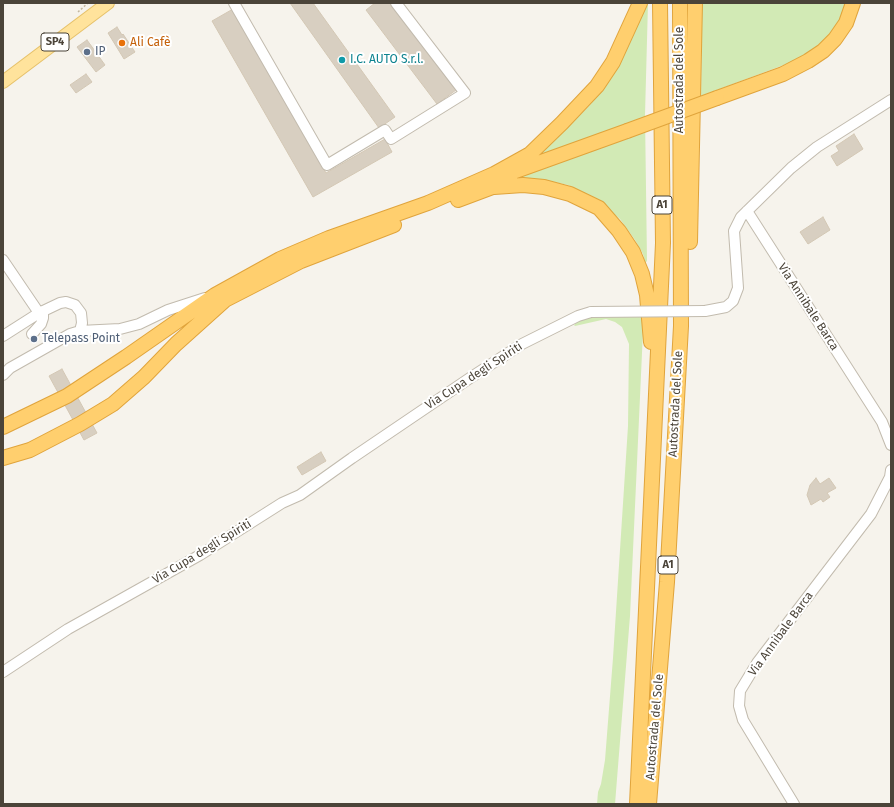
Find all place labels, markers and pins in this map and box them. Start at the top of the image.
place label: Ali Cafè [130,36,171,50]
marker: Ali Cafè [117,38,127,48]
place label: IP [95,45,106,59]
marker: IP [82,47,92,57]
place label: I.C. AUTO S.r.l. [350,53,423,67]
marker: I.C. AUTO S.r.l. [337,55,347,65]
place label: Telepass Point [42,332,120,346]
marker: Telepass Point [29,334,39,344]

